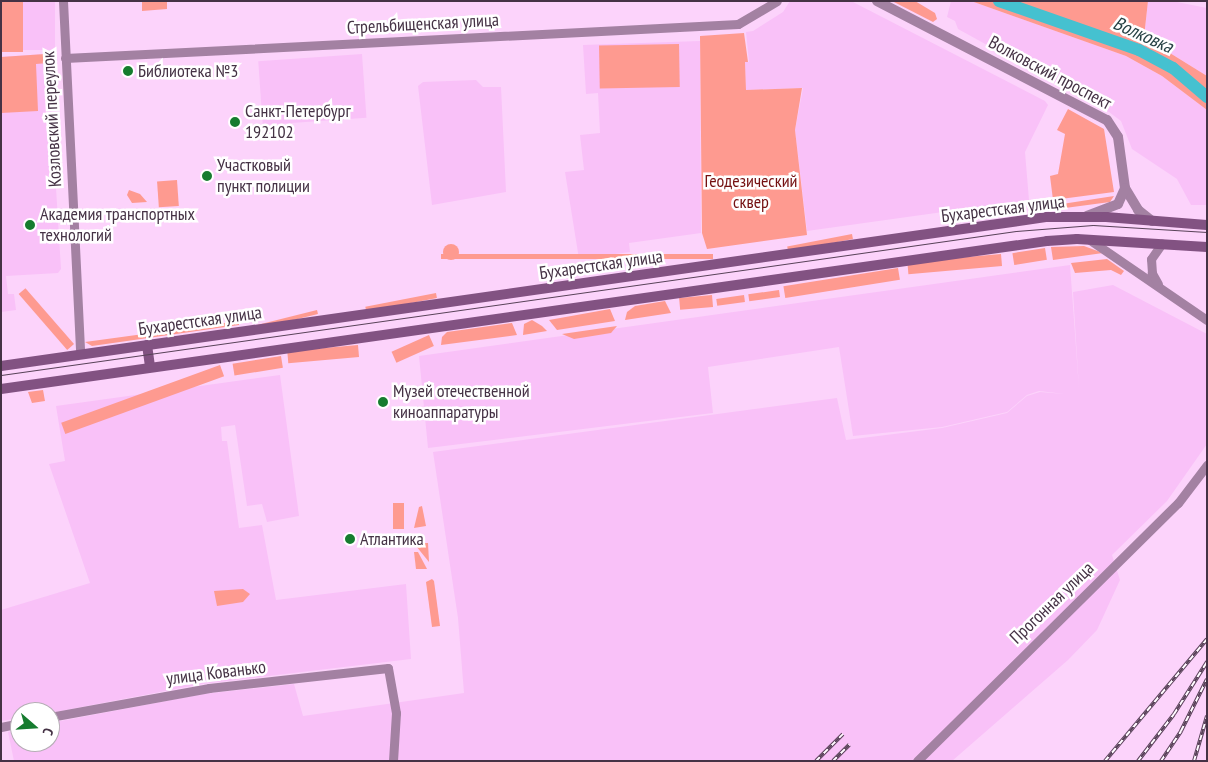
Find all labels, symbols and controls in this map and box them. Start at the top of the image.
street label: Стрельбищенская улица [346,9,500,39]
water label: Волковка [1110,12,1176,58]
street label: Волковский проспект [985,32,1115,114]
street label: Козловский переулок [38,50,66,188]
place label: Библиотека №3 [138,60,238,82]
marker: Библиотека №3 [122,65,134,77]
place label: Санкт-Петербург 192102 [245,101,351,144]
marker: Санкт-Петербург 192102 [229,116,241,128]
place label: Участковый пункт полиции [217,155,310,198]
marker: Участковый пункт полиции [201,170,213,182]
park label: Геодезический сквер [704,171,798,213]
street label: Бухарестская улица [940,191,1066,227]
place label: Академия транспортных технологий [40,204,195,246]
marker: Академия транспортных технологий [24,219,36,231]
street label: Бухарестская улица [538,246,664,284]
street label: Бухарестская улица [137,302,263,340]
place label: Музей отечественной киноаппаратуры [393,381,530,424]
marker: Музей отечественной киноаппаратуры [377,396,389,408]
place label: Атлантика [360,528,424,550]
marker: Атлантика [344,533,356,545]
street label: Прогонная улица [1005,558,1099,648]
street label: улица Кованько [165,656,267,690]
north arrow [10,702,60,752]
text: С [39,726,58,738]

